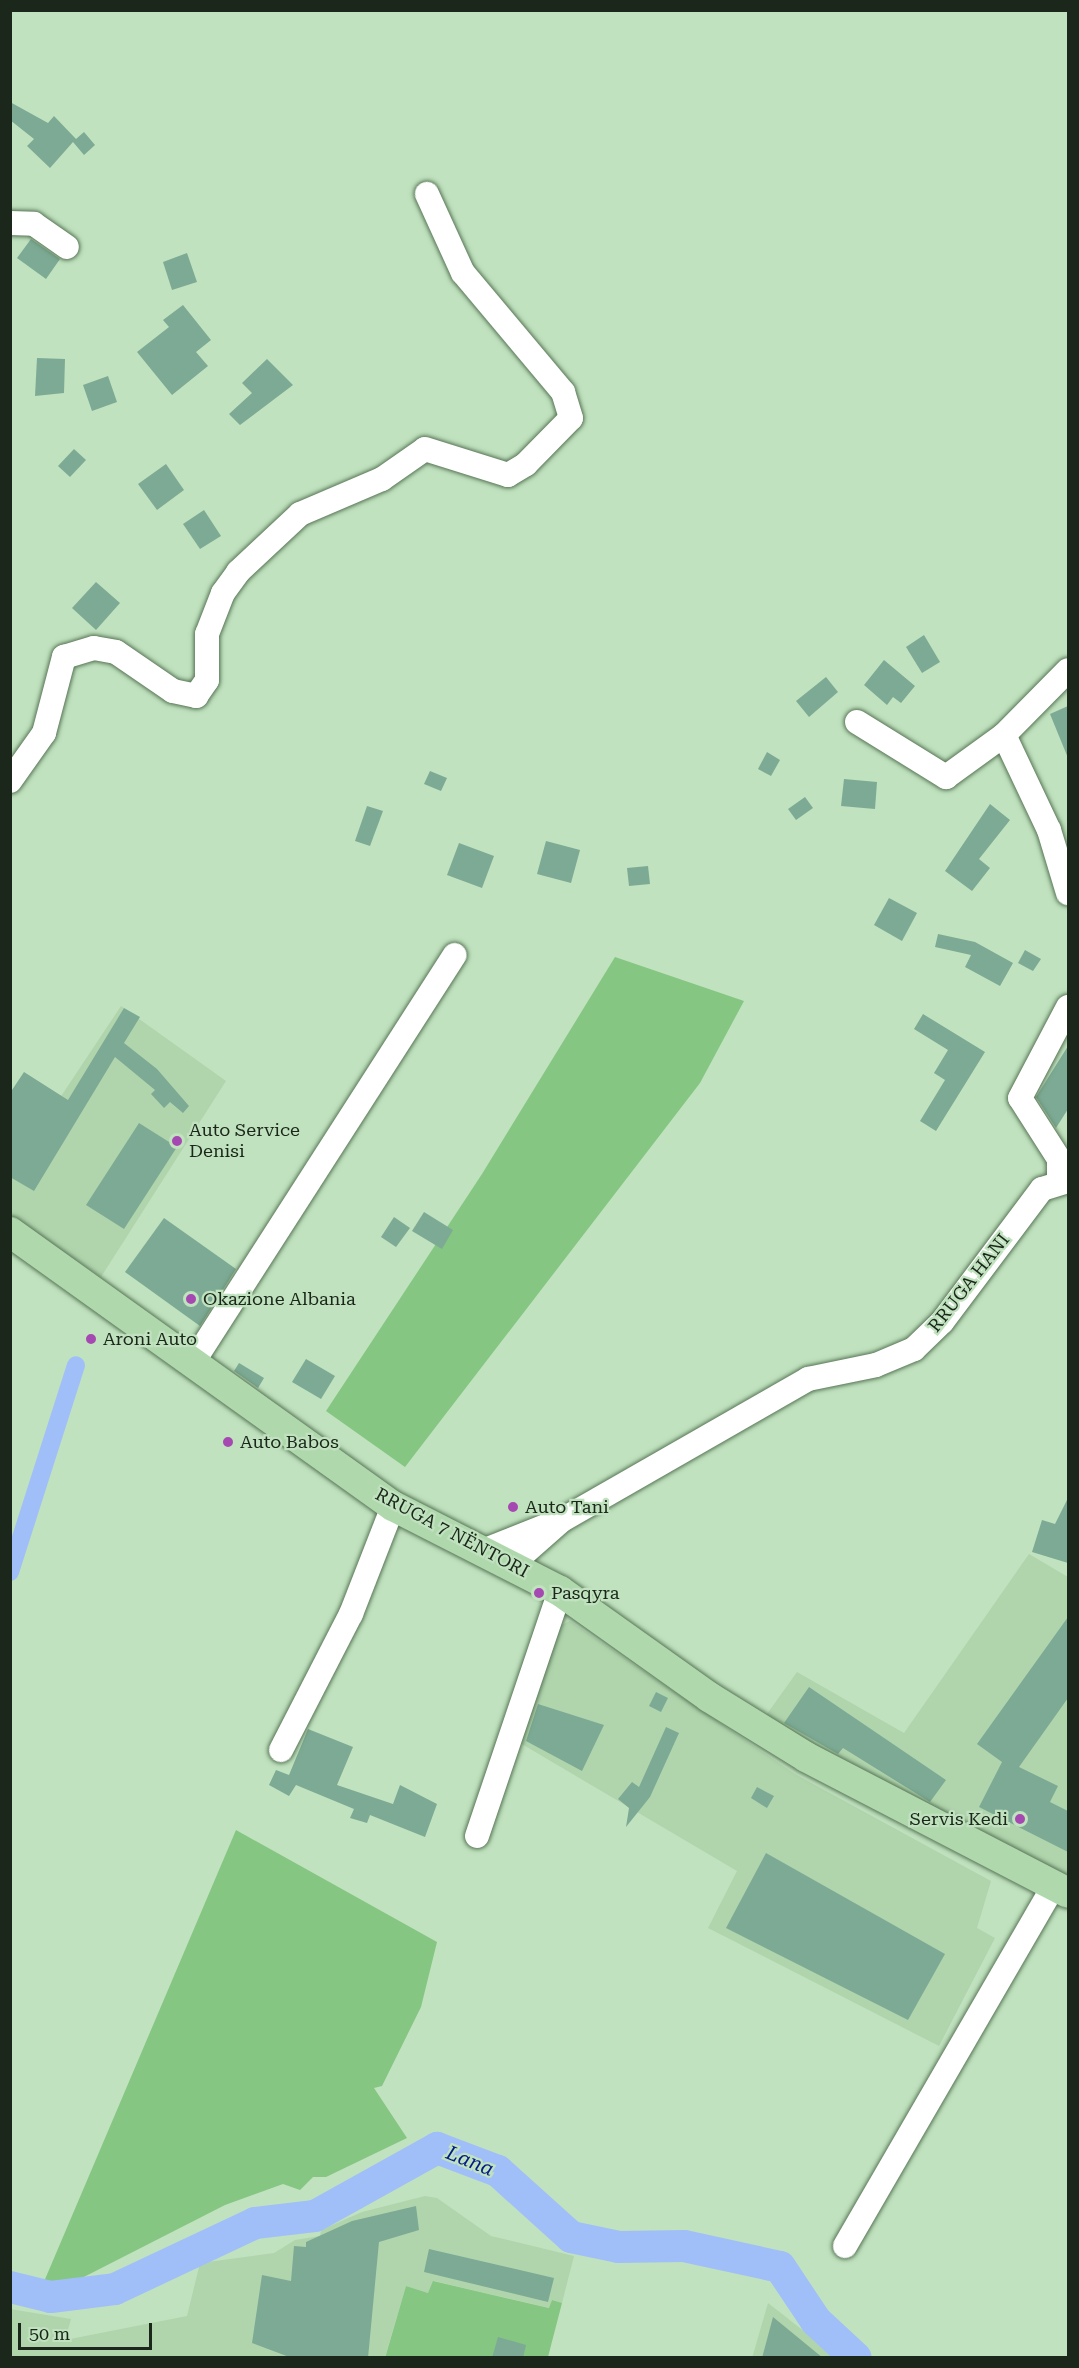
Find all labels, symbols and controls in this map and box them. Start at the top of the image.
place label: Auto Service Denisi [189,1120,300,1162]
marker: Auto Service Denisi [170,1134,184,1148]
street label: RRUGA HANI [924,1229,1014,1337]
place label: Okazione Albania [203,1288,356,1310]
marker: Okazione Albania [184,1292,198,1306]
place label: Aroni Auto [103,1328,197,1350]
marker: Aroni Auto [84,1332,98,1346]
place label: Auto Babos [240,1431,339,1453]
marker: Auto Babos [221,1435,235,1449]
street label: RRUGA 7 NËNTORI [372,1483,532,1583]
place label: Auto Tani [525,1496,609,1518]
marker: Auto Tani [506,1500,520,1514]
place label: Pasqyra [551,1582,620,1604]
marker: Pasqyra [532,1586,546,1600]
place label: Servis Kedi [910,1808,1008,1830]
marker: Servis Kedi [1013,1812,1027,1826]
water label: Lana [443,2141,497,2181]
scale bar [21,2311,154,2349]
text: 50 m [29,2323,70,2344]

